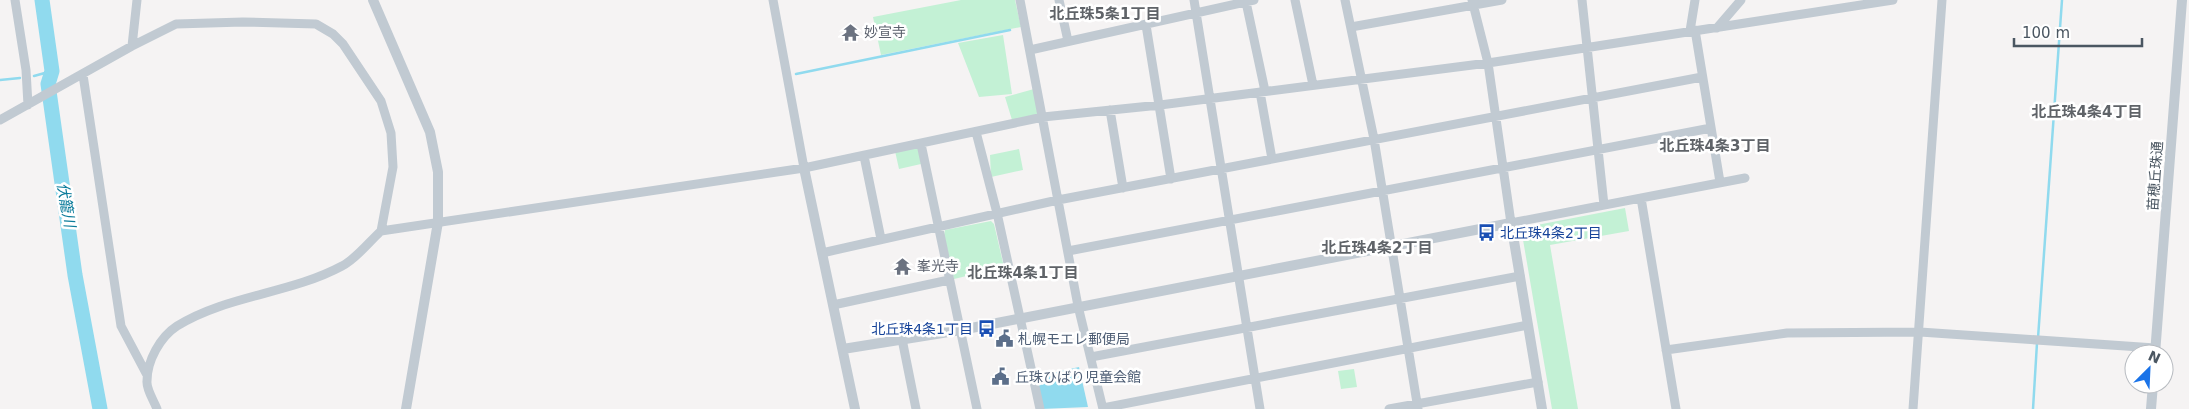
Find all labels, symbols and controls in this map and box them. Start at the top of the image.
district label: 北丘珠5条1丁目 [1050,5,1160,23]
scale bar [2014,15,2142,47]
temple icon: 妙宣寺 [840,22,860,42]
place label: 妙宣寺 [864,24,906,40]
text: 100 m [2022,24,2070,42]
district label: 北丘珠4条4丁目 [2032,103,2142,121]
district label: 北丘珠4条3丁目 [1660,137,1770,155]
street label: 苗穂丘珠通 [2145,141,2165,211]
water label: 伏籠川 [53,181,79,231]
bus stop icon: 北丘珠4条2丁目 [1476,223,1496,243]
place label: 北丘珠4条2丁目 [1500,225,1602,241]
district label: 北丘珠4条2丁目 [1322,239,1432,257]
temple icon: 峯光寺 [893,256,913,276]
place label: 峯光寺 [917,258,959,274]
district label: 北丘珠4条1丁目 [968,264,1078,282]
bus stop icon: 北丘珠4条1丁目 [977,319,997,339]
place label: 北丘珠4条1丁目 [871,321,973,337]
public building icon: 札幌モエレ郵便局 [994,329,1014,349]
place label: 札幌モエレ郵便局 [1018,331,1130,347]
north arrow [2124,344,2174,394]
text: N [2146,347,2163,367]
public building icon: 丘珠ひばり児童会館 [991,367,1011,387]
place label: 丘珠ひばり児童会館 [1015,369,1141,385]

